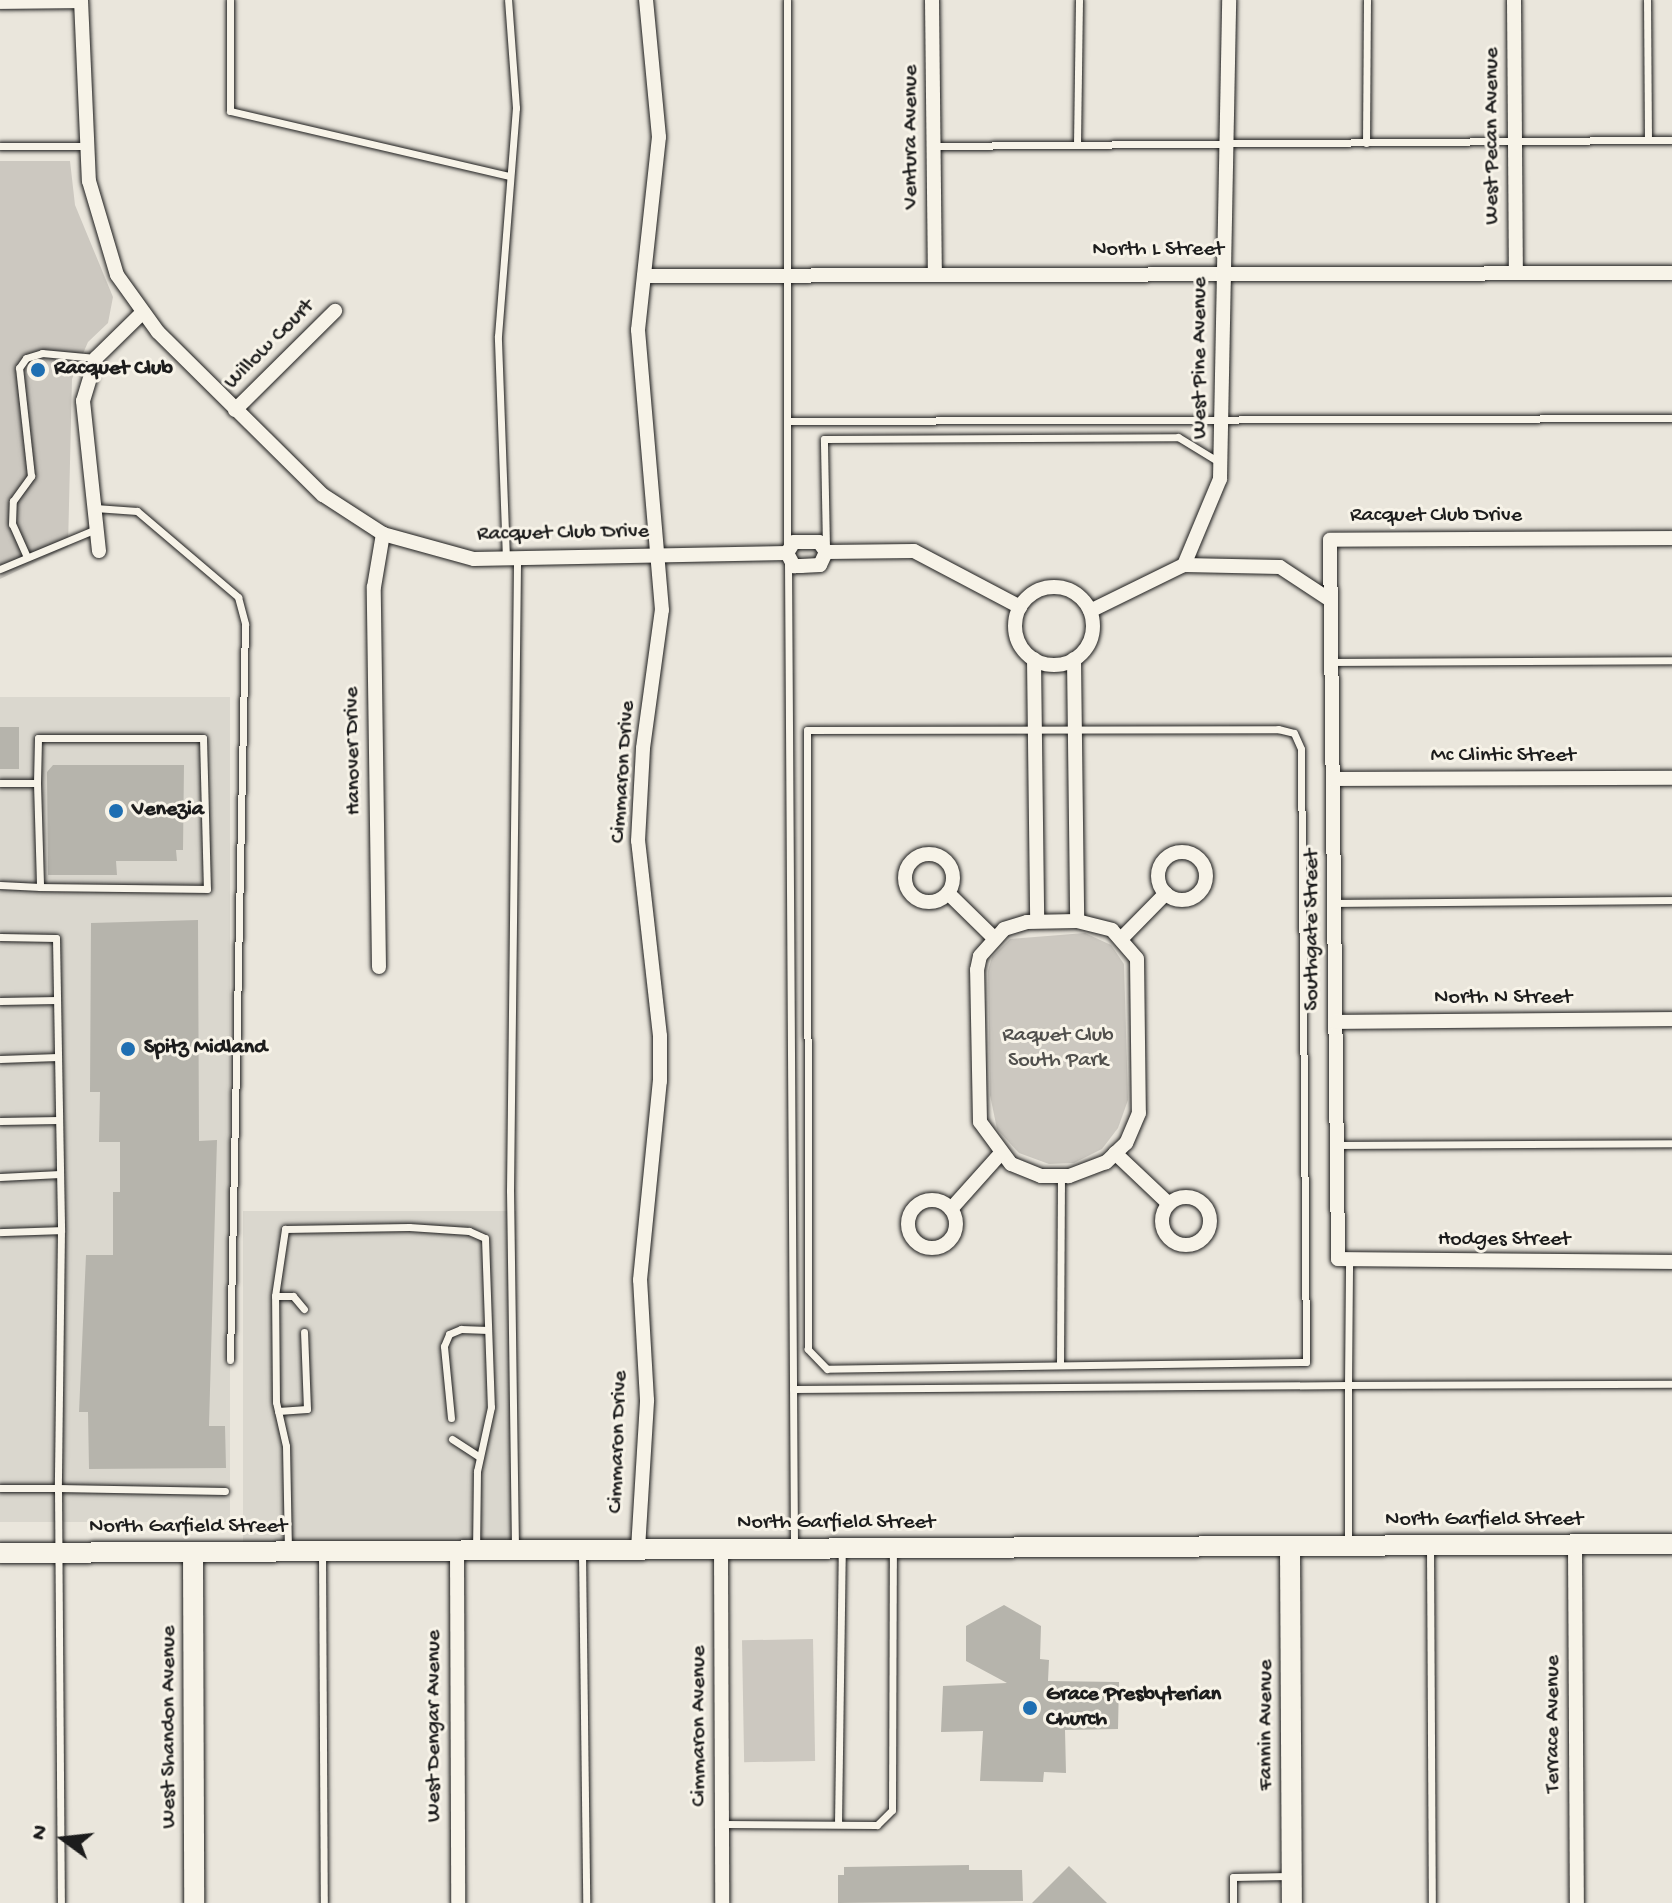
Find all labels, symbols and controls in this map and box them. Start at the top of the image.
street label: West Pecan Avenue [1480,47,1506,225]
street label: Ventura Avenue [899,65,925,209]
street label: North L Street [1092,238,1224,264]
street label: West Pine Avenue [1188,277,1214,439]
street label: Willow Court [219,294,321,396]
place label: Racquet Club [54,357,173,383]
marker: Racquet Club [29,361,47,379]
street label: Racquet Club Drive [1350,504,1522,530]
street label: Racquet Club Drive [477,519,649,549]
street label: Hanover Drive [340,686,368,816]
street label: Cimmaron Drive [606,700,642,844]
street label: Mc Clintic Street [1430,744,1576,770]
place label: Venezia [132,798,204,824]
marker: Venezia [107,802,125,820]
street label: Southgate Street [1300,849,1326,1011]
street label: North N Street [1434,986,1572,1012]
park label: Raquet Club South Park [1002,1023,1114,1074]
place label: Spitz Midland [144,1036,267,1062]
marker: Spitz Midland [119,1040,137,1058]
street label: Hodges Street [1438,1228,1570,1254]
street label: Cimmaron Drive [603,1370,635,1514]
street label: North Garfield Street [1385,1508,1583,1534]
street label: North Garfield Street [737,1511,935,1537]
street label: North Garfield Street [89,1515,287,1541]
street label: West Shandon Avenue [157,1625,183,1829]
street label: West Dengar Avenue [422,1630,448,1822]
street label: Cimmaron Avenue [687,1645,713,1807]
street label: Terrace Avenue [1541,1655,1567,1793]
street label: Fannin Avenue [1254,1660,1280,1790]
place label: Grace Presbyterian Church [1046,1682,1221,1734]
marker: Grace Presbyterian Church [1021,1699,1039,1717]
north arrow [24,1799,104,1879]
text: N [26,1822,55,1843]

